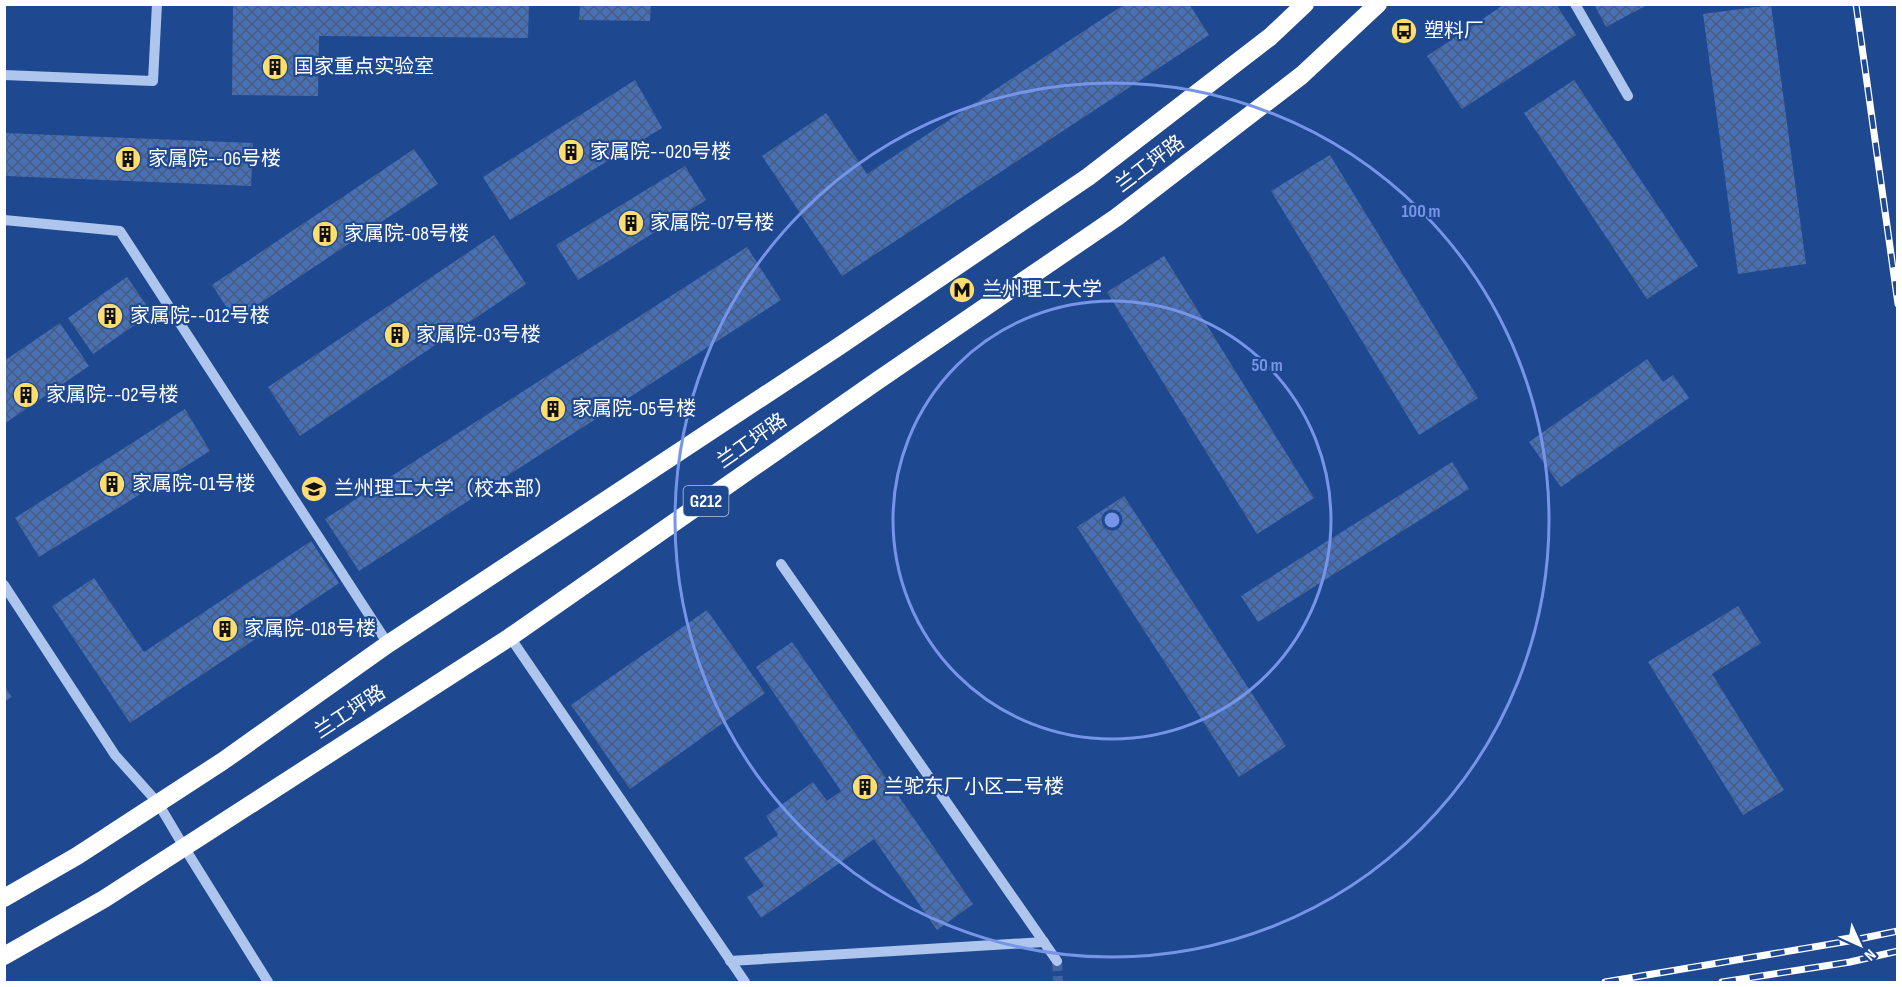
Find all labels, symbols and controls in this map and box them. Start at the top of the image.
bus stop icon: 塑料厂 [1389,16,1419,46]
place label: 塑料厂 [1424,19,1484,43]
building icon: 国家重点实验室 [260,52,290,82]
place label: 国家重点实验室 [294,55,434,79]
street label: 兰工坪路 [1111,130,1189,198]
building icon: 家属院--020号楼 [556,137,586,167]
place label: 家属院--020号楼 [590,140,731,164]
building icon: 家属院--06号楼 [113,144,143,174]
place label: 家属院--06号楼 [148,147,281,171]
text: 100 m [1402,201,1441,222]
building icon: 家属院-07号楼 [616,208,646,238]
place label: 家属院-07号楼 [650,211,774,235]
building icon: 家属院-08号楼 [310,219,340,249]
place label: 家属院-08号楼 [344,222,469,246]
metro station icon: 兰州理工大学 [947,275,977,305]
place label: 兰州理工大学 [982,278,1102,302]
building icon: 家属院--012号楼 [95,301,125,331]
place label: 家属院--012号楼 [130,304,270,328]
building icon: 家属院-03号楼 [382,320,412,350]
place label: 家属院-03号楼 [416,323,541,347]
text: 50 m [1251,355,1283,376]
building icon: 家属院--02号楼 [11,380,41,410]
place label: 家属院--02号楼 [46,383,178,407]
building icon: 家属院-05号楼 [538,394,568,424]
place label: 家属院-05号楼 [572,397,696,421]
street label: 兰工坪路 [712,408,792,474]
building icon: 家属院-01号楼 [97,469,127,499]
place label: 家属院-01号楼 [132,472,255,496]
school or university icon: 兰州理工大学（校本部） [299,474,329,504]
place label: 兰州理工大学（校本部） [334,477,554,501]
road number: G212 [684,486,728,516]
centre of rings [1102,510,1122,530]
building icon: 家属院-018号楼 [210,614,240,644]
place label: 家属院-018号楼 [244,617,376,641]
street label: 兰工坪路 [310,680,390,744]
building icon: 兰驼东厂小区二号楼 [850,772,880,802]
place label: 兰驼东厂小区二号楼 [884,775,1064,799]
north arrow [1830,915,1890,975]
text: N [1860,945,1879,964]

